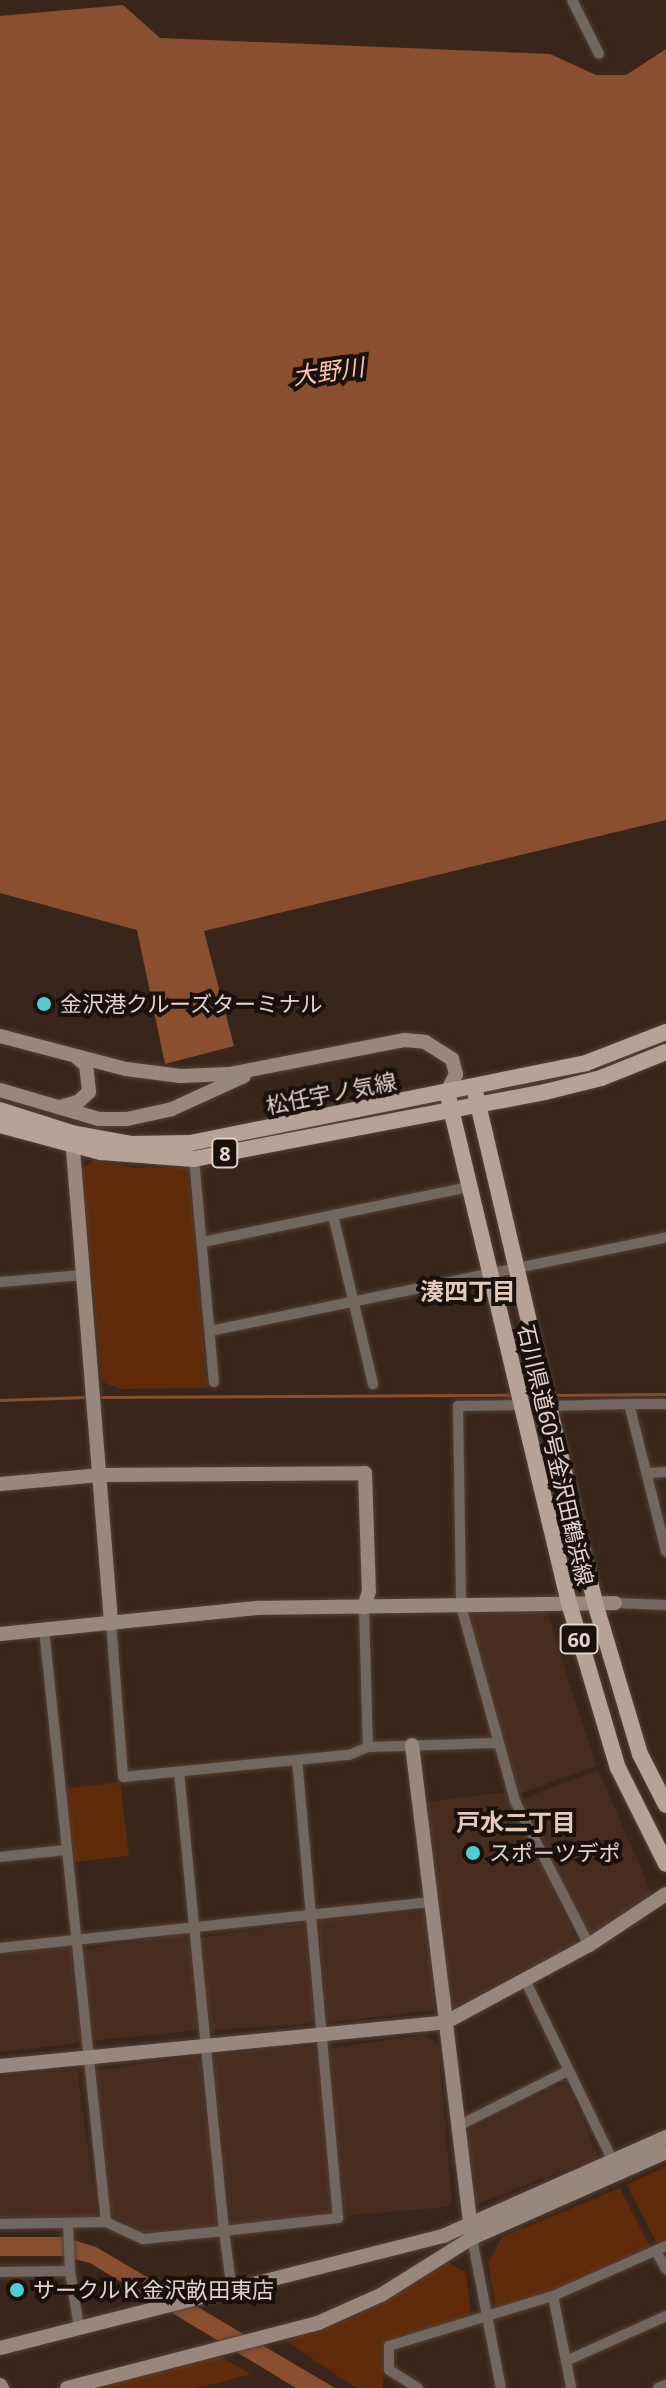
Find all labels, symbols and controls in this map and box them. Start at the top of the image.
water label: 大野川 [290,352,366,390]
place label: 金沢港クルーズターミナル [60,991,324,1017]
marker: 金沢港クルーズターミナル [35,995,53,1013]
street label: 松任宇ノ気線 [264,1067,398,1119]
road number: 8 [211,1137,239,1169]
district label: 湊四丁目 [420,1277,516,1305]
street label: 石川県道60号金沢田鶴浜線 [513,1322,599,1588]
road number: 60 [559,1623,599,1655]
district label: 戸水二丁目 [456,1808,576,1836]
place label: スポーツデポ [489,1840,621,1866]
marker: スポーツデポ [464,1844,482,1862]
place label: サークルＫ金沢畝田東店 [33,2277,275,2303]
marker: サークルＫ金沢畝田東店 [8,2281,26,2299]

